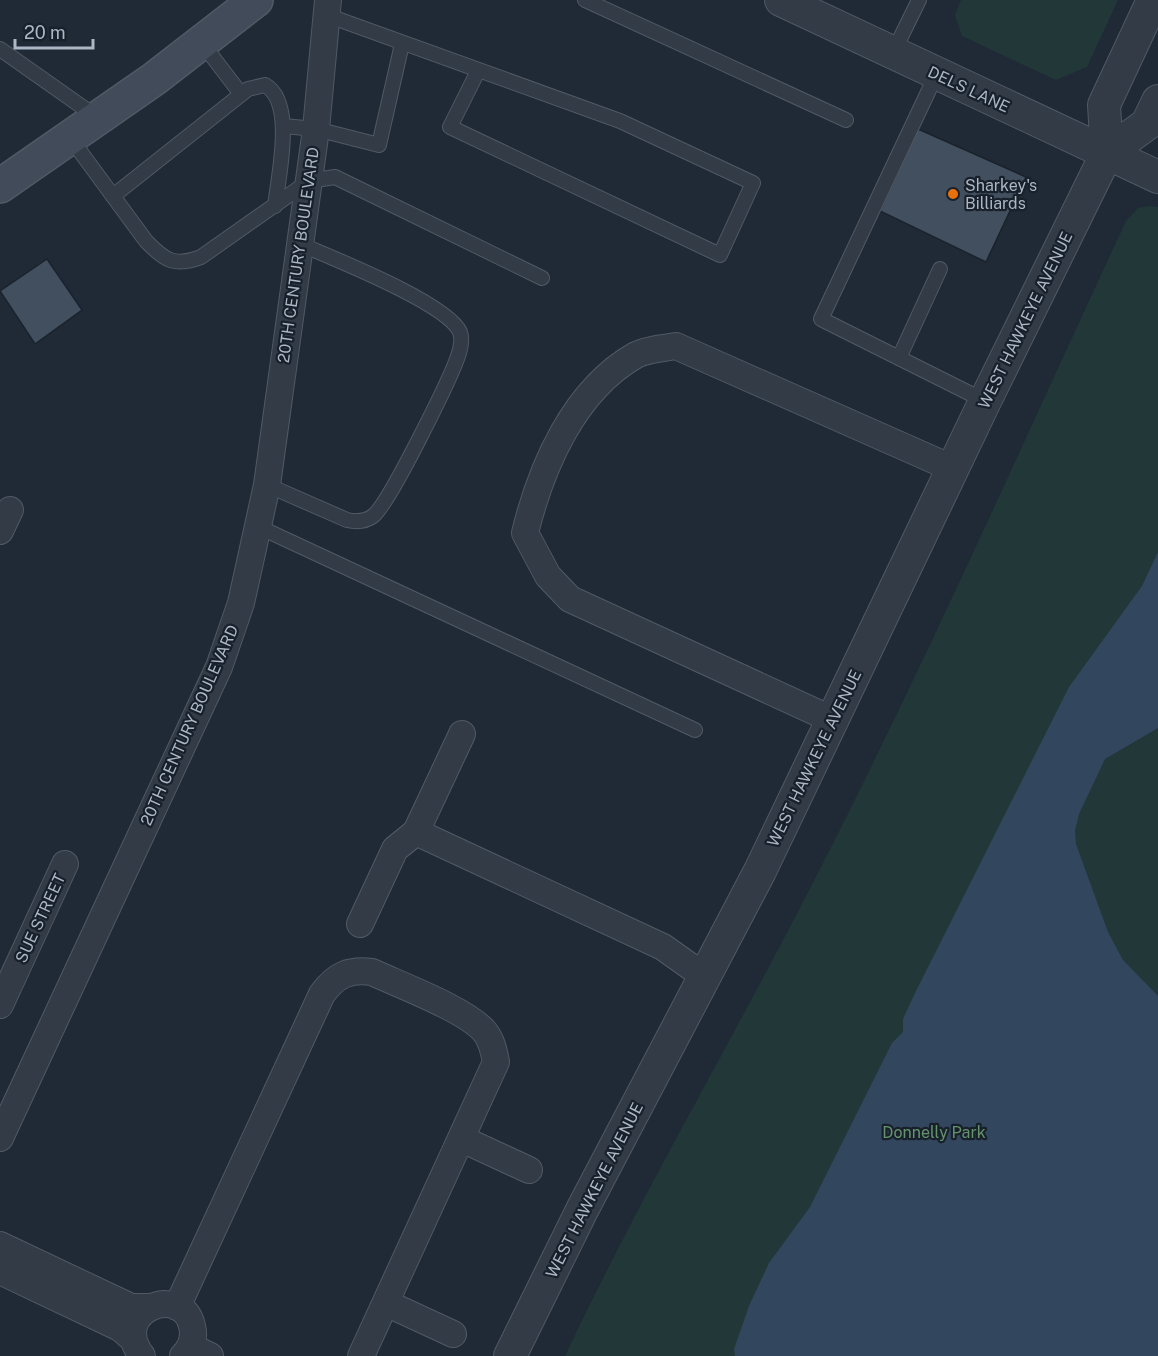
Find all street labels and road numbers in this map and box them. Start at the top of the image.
street label: DELS LANE [925,62,1013,117]
street label: 20TH CENTURY BOULEVARD [274,146,323,364]
street label: WEST HAWKEYE AVENUE [974,229,1077,412]
street label: 20TH CENTURY BOULEVARD [137,622,242,828]
street label: WEST HAWKEYE AVENUE [763,667,866,850]
street label: SUE STREET [12,870,70,966]
street label: WEST HAWKEYE AVENUE [542,1099,647,1281]

